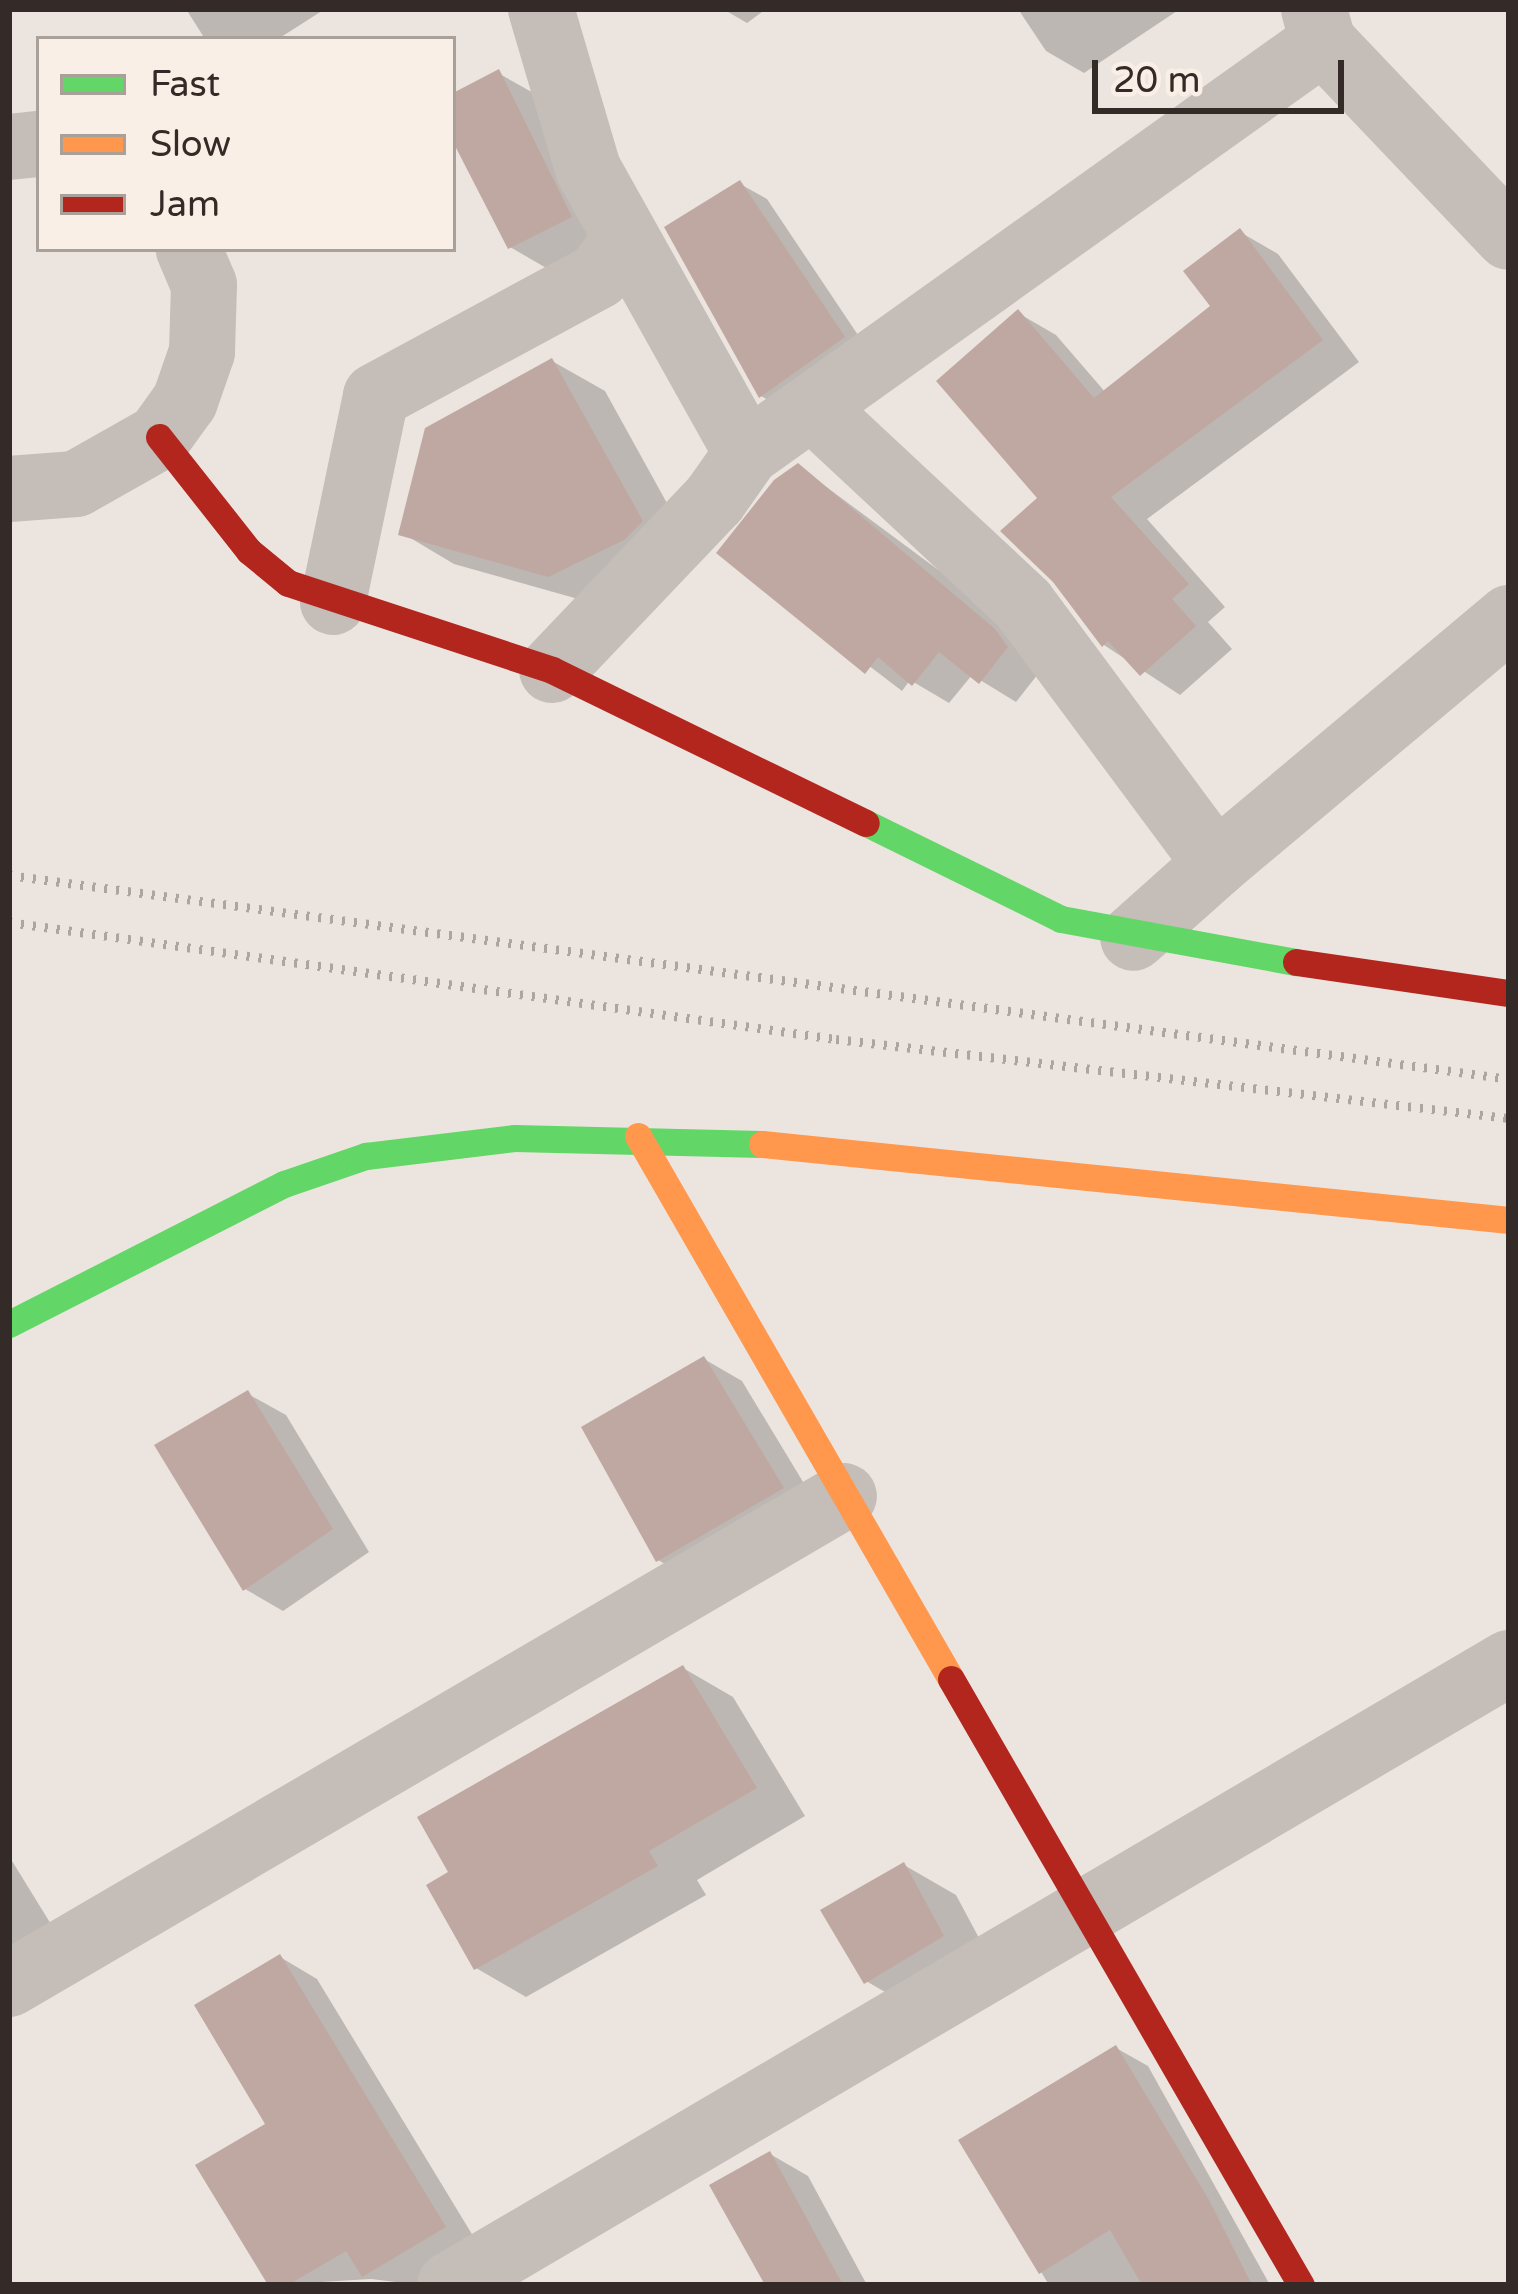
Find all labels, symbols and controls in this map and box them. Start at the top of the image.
legend [36,36,456,252]
scale bar [1098,36,1350,110]
text: 20 m [1113,59,1201,102]
text: Fast [150,63,220,106]
text: Slow [150,123,231,166]
text: Jam [150,183,220,226]

